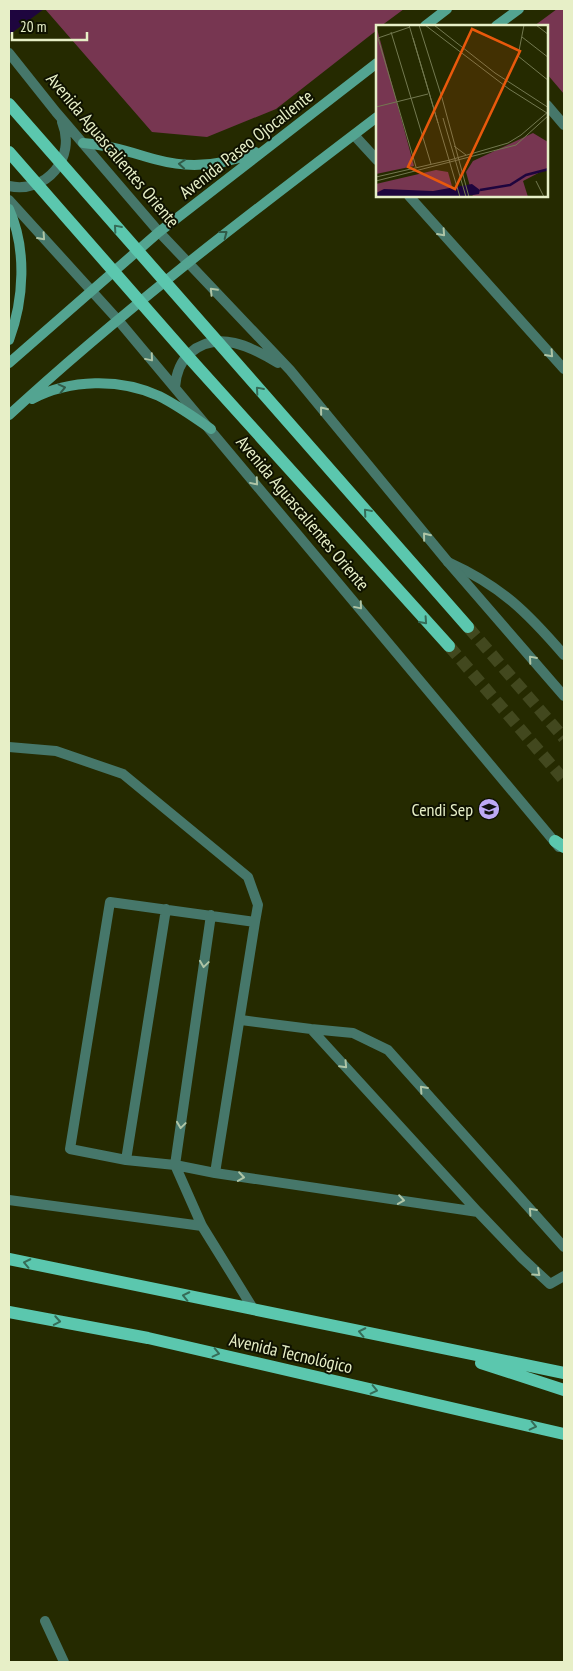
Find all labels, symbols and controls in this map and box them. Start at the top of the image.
scale bar [12,10,88,42]
text: 20 m [20,17,46,36]
inset map [376,25,548,198]
street label: Avenida Aguascalientes Oriente [41,68,185,232]
street label: Avenida Paseo Ojocaliente [174,85,318,203]
one-way arrow [178,159,186,170]
one-way arrow [115,225,123,234]
one-way arrow [436,227,445,236]
one-way arrow [36,231,45,240]
one-way arrow [218,232,227,240]
one-way arrow [210,287,219,296]
one-way arrow [544,348,553,357]
one-way arrow [144,352,153,361]
one-way arrow [58,383,67,394]
one-way arrow [256,386,265,395]
one-way arrow [321,407,329,416]
street label: Avenida Aguascalientes Oriente [231,431,375,595]
one-way arrow [249,476,258,485]
one-way arrow [363,508,372,517]
one-way arrow [424,533,432,542]
one-way arrow [353,601,362,610]
one-way arrow [418,615,427,624]
one-way arrow [529,656,538,665]
school or university icon: Cendi Sep [477,797,501,821]
place label: Cendi Sep [411,798,473,821]
one-way arrow [199,960,210,968]
one-way arrow [338,1060,347,1069]
one-way arrow [420,1086,429,1095]
one-way arrow [176,1121,187,1129]
one-way arrow [236,1171,245,1181]
one-way arrow [397,1195,406,1205]
one-way arrow [529,1207,538,1216]
one-way arrow [22,1258,31,1268]
one-way arrow [532,1267,541,1276]
one-way arrow [181,1291,190,1301]
one-way arrow [52,1315,61,1326]
one-way arrow [358,1327,367,1337]
street label: Avenida Tecnológico [227,1328,355,1378]
one-way arrow [211,1347,220,1358]
one-way arrow [370,1384,379,1395]
one-way arrow [528,1421,537,1431]

